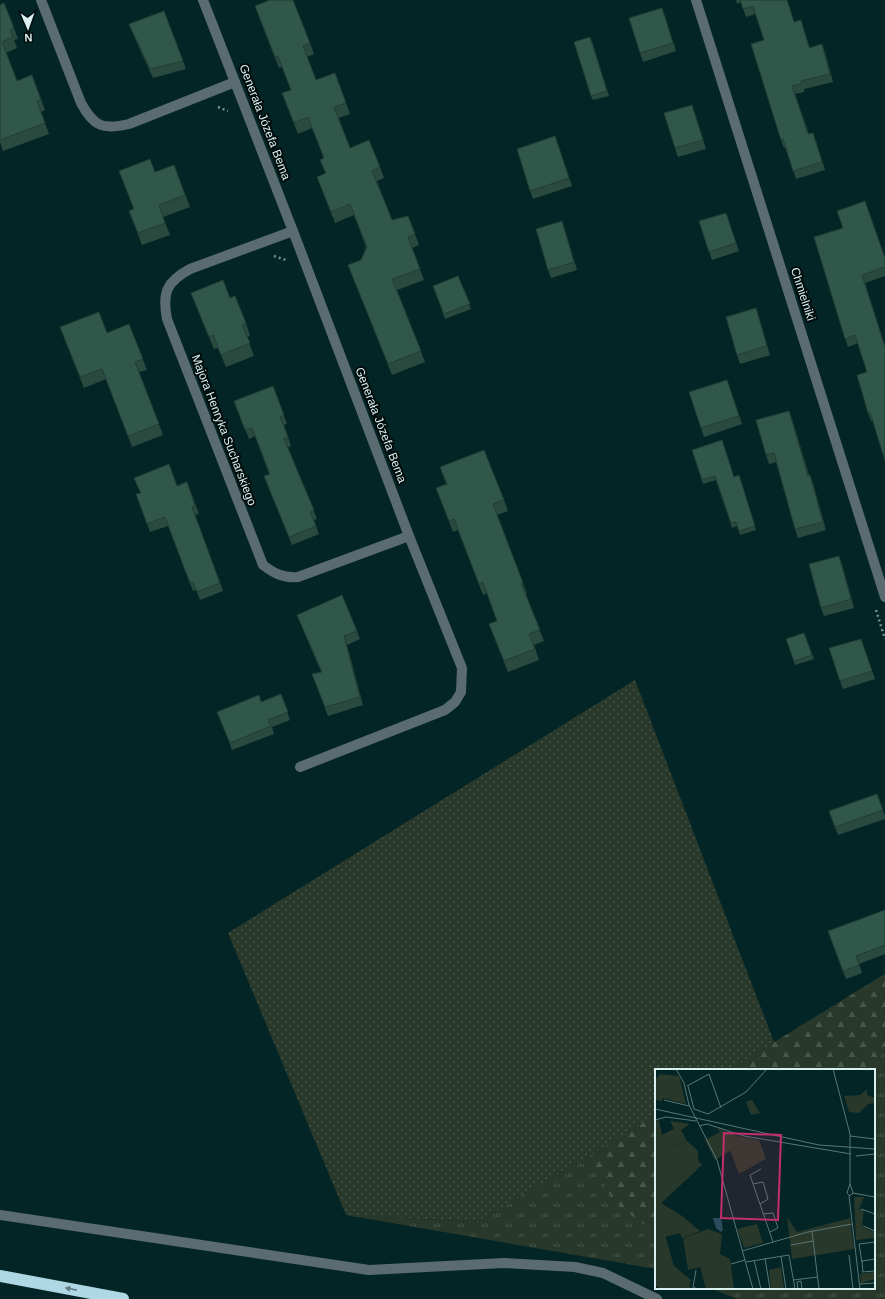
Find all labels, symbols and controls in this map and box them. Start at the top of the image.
north arrow [8,8,48,48]
text: N [24,32,33,44]
street label: Generała Józefa Bema [236,62,294,182]
street label: Chmielniki [788,266,818,322]
street label: Majora Henryka Sucharskiego [189,352,259,508]
street label: Generała Józefa Bema [352,365,410,485]
inset map [655,1069,875,1289]
one-way arrow [65,1286,77,1292]

